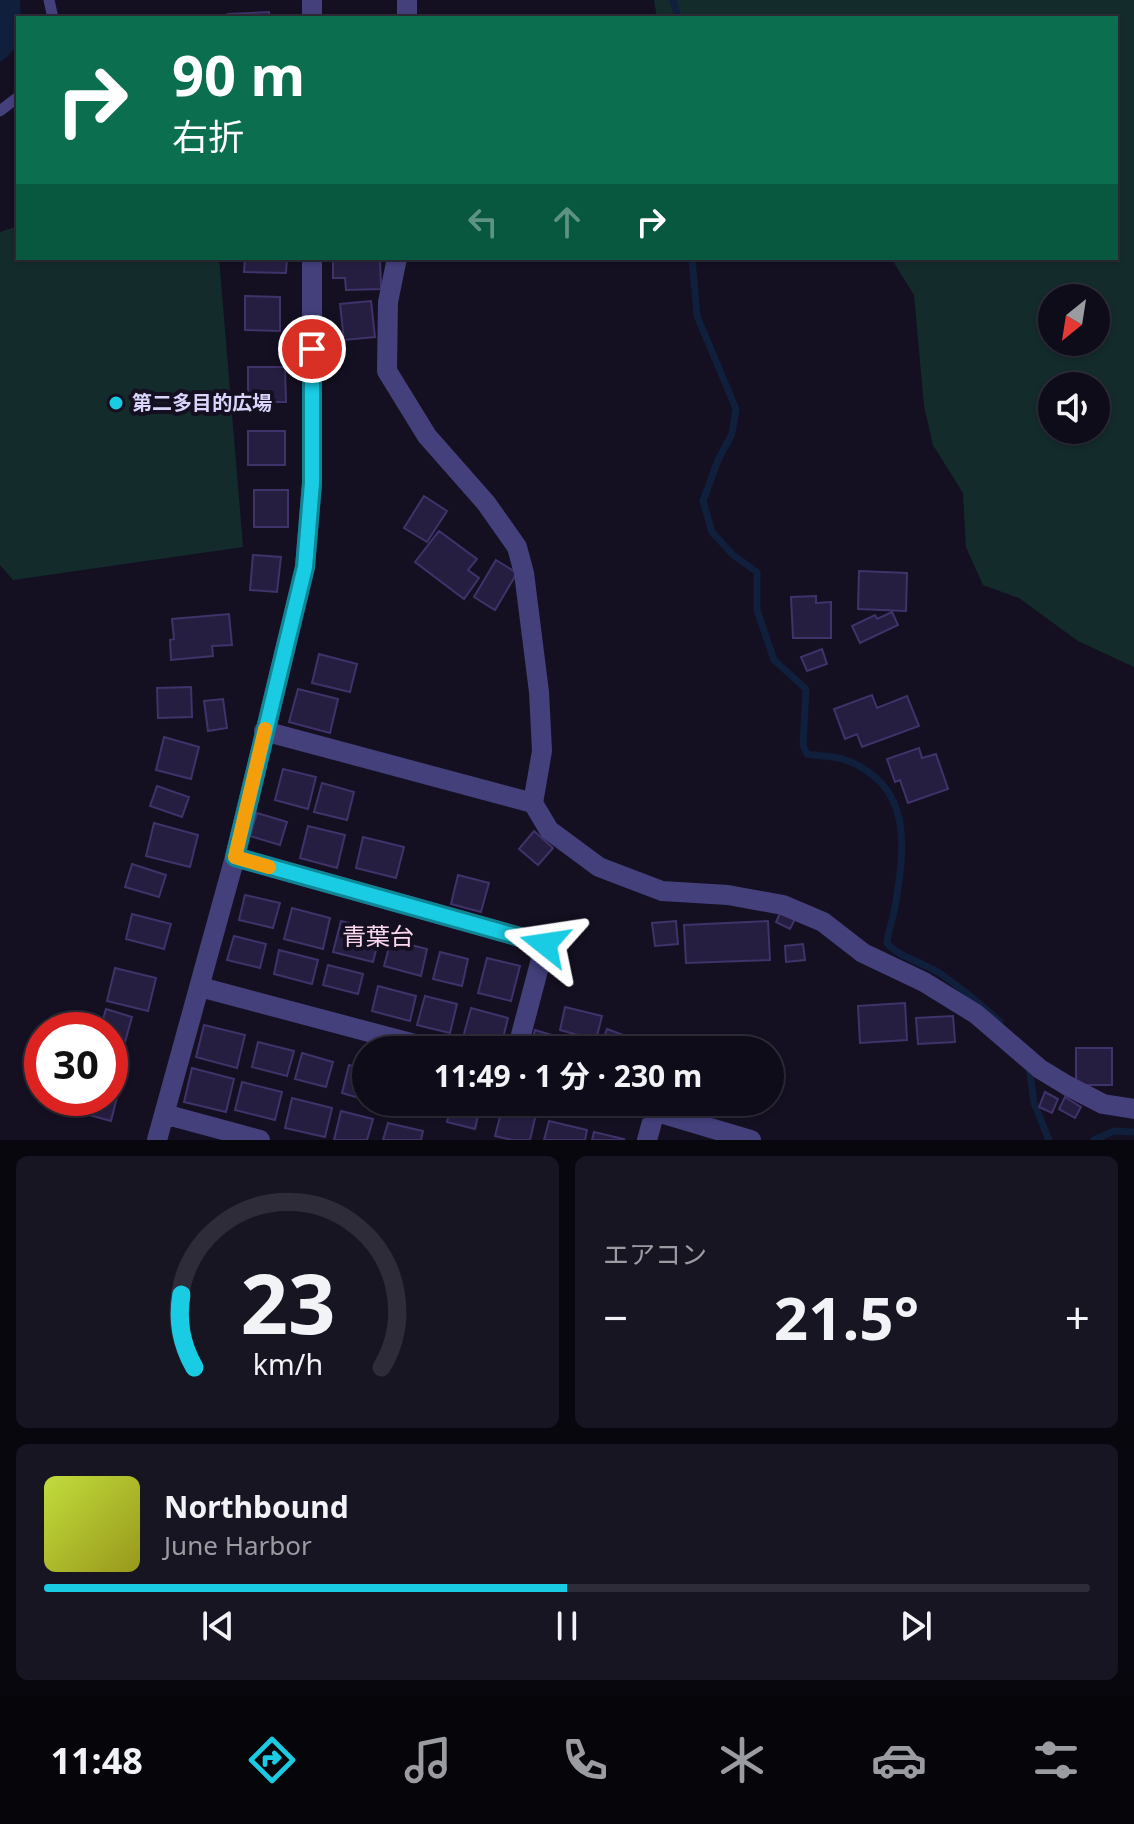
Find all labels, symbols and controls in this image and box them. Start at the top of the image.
text: 90 m [172,36,305,112]
icon: right [40,48,144,152]
text: 右折 [172,112,244,161]
icon: left [461,200,505,244]
icon: ahead [545,200,589,244]
icon: right [629,200,673,244]
north arrow [1038,284,1110,356]
map controls [1038,284,1110,444]
pin [278,315,346,383]
icon: arrive [290,327,334,371]
button: sound [1038,372,1110,444]
place label: 第二多目的広場 [132,389,272,416]
marker: 第二多目的広場 [107,394,125,412]
position arrow [503,902,587,986]
district label: 青葉台 [342,919,414,952]
speed limit sign: 30 [24,1012,128,1116]
text: 11:49 · 1 分 · 230 m [434,1055,702,1096]
text: エアコン [603,1236,707,1272]
text: 23 [240,1245,335,1358]
text: 21.5° [774,1276,919,1358]
text: − [603,1287,628,1347]
text: + [1065,1287,1090,1347]
text: km/h [252,1344,323,1383]
text: Northbound [164,1486,349,1527]
text: June Harbor [164,1527,312,1563]
icon: previous [196,1604,240,1648]
icon: pause [545,1604,589,1648]
icon: next [894,1604,938,1648]
icon: directions [244,1732,300,1788]
icon: music [400,1732,456,1788]
icon: phone [557,1732,613,1788]
icon: climate [714,1732,770,1788]
icon: car [871,1732,927,1788]
icon: filters [1028,1732,1084,1788]
text: 11:48 [50,1736,143,1785]

